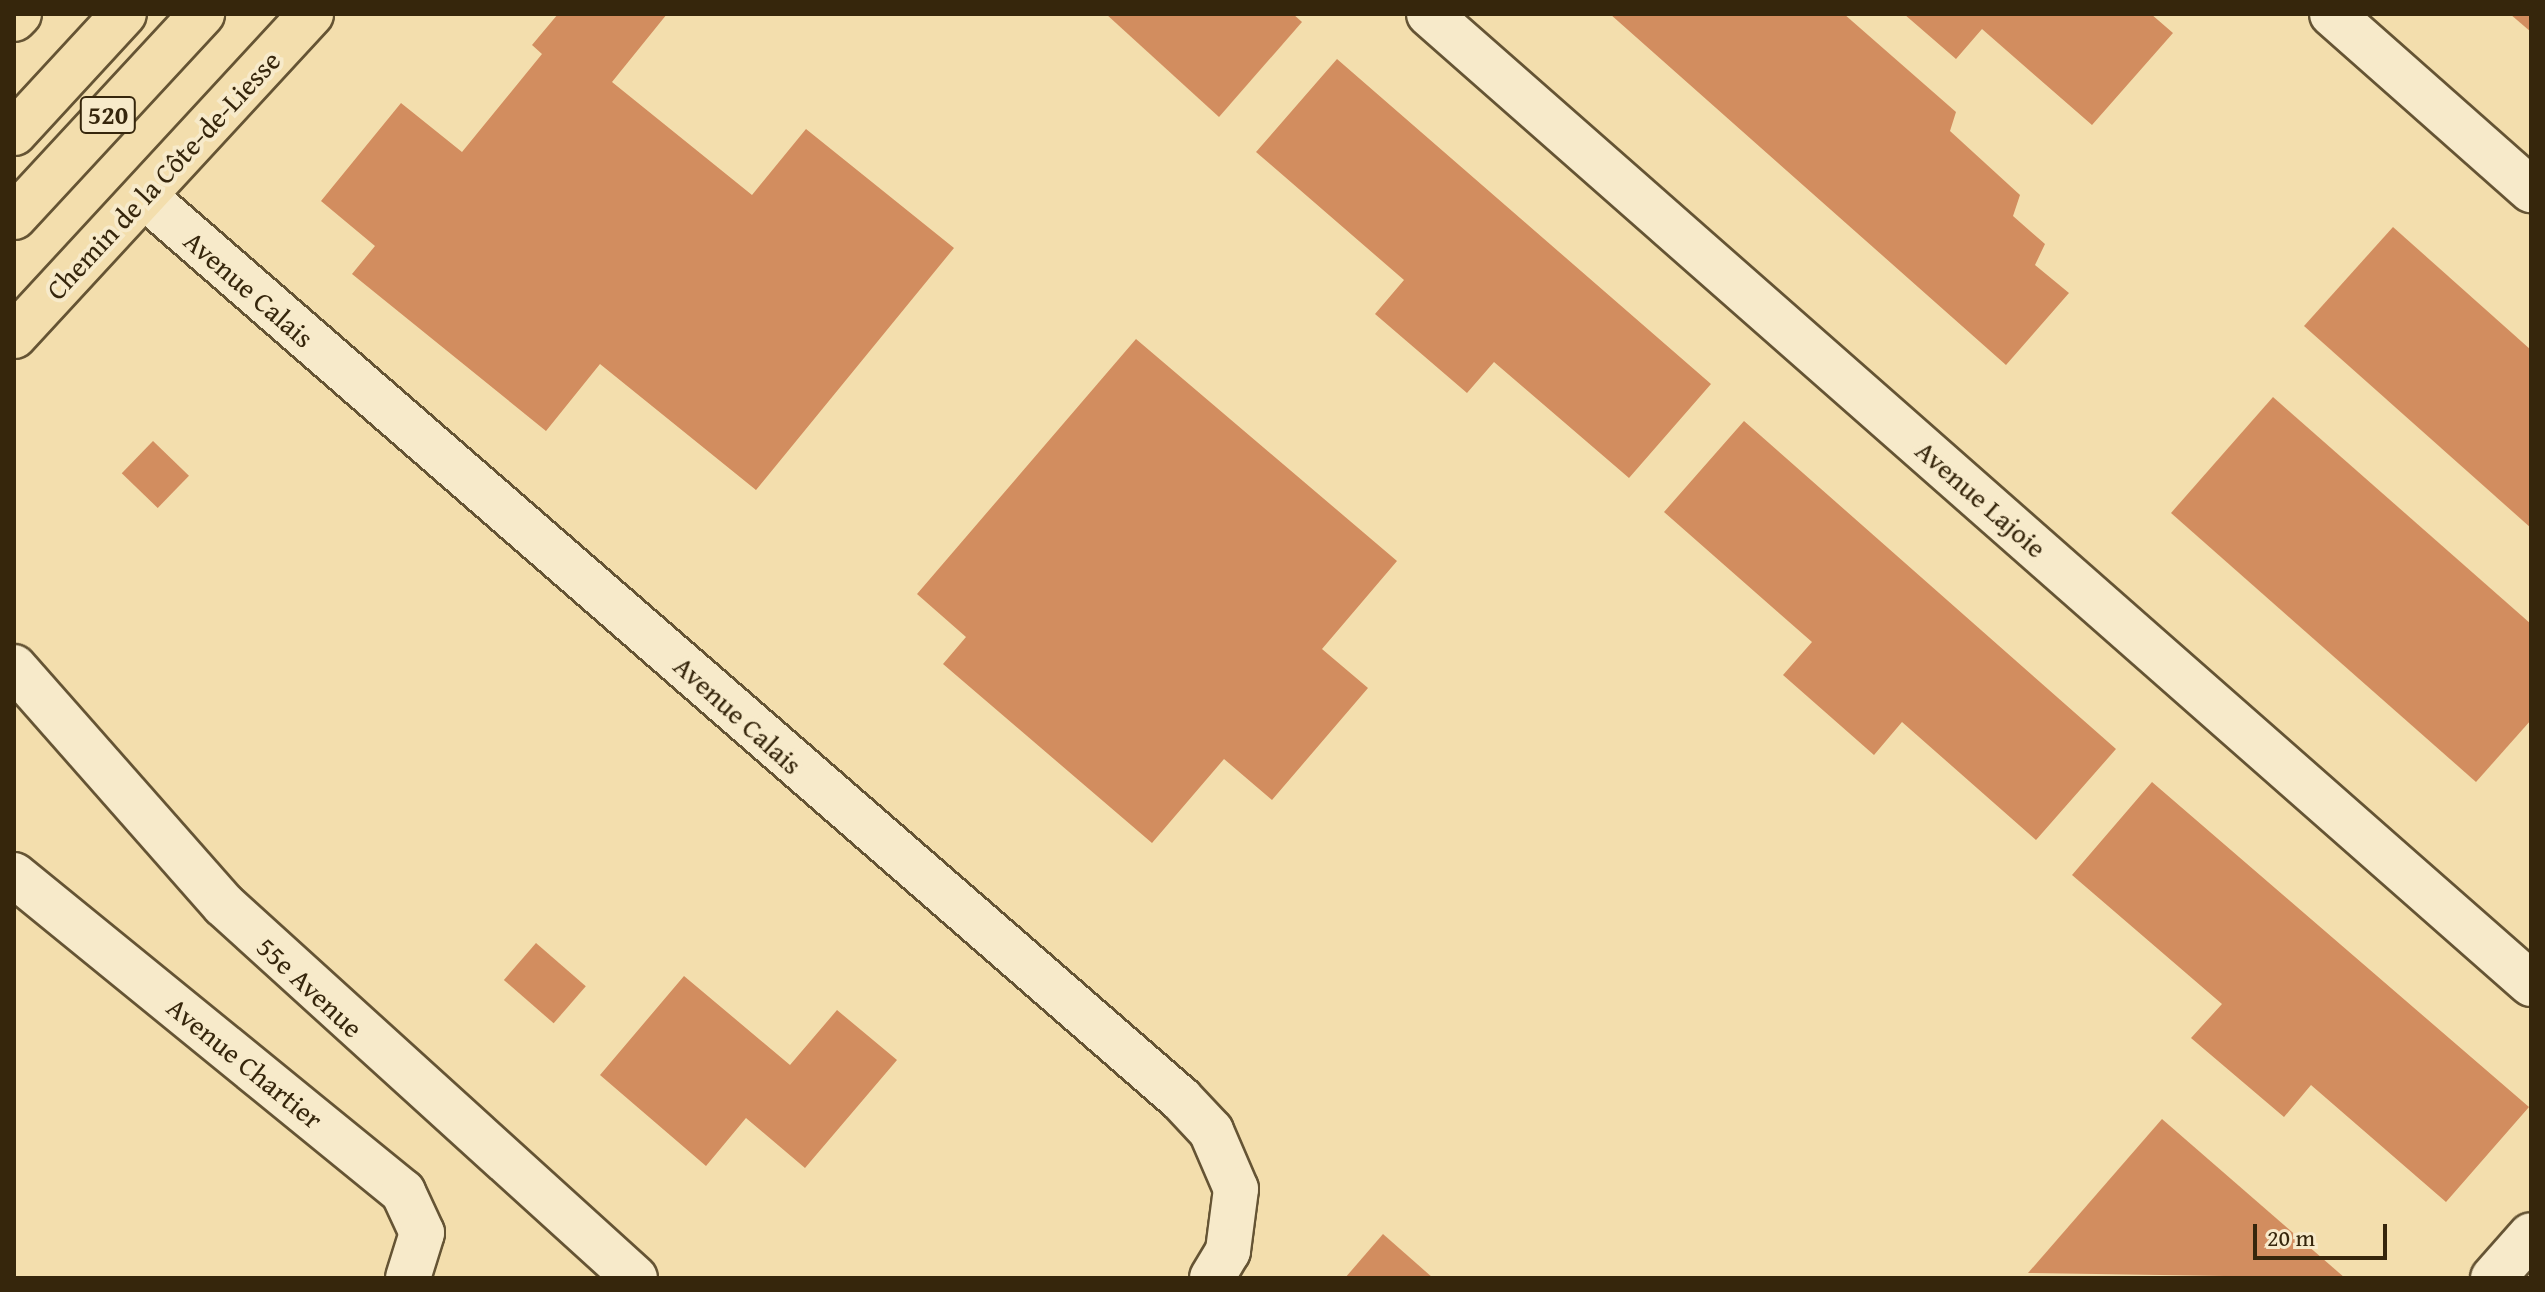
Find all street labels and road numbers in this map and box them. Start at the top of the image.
street label: Chemin de la Côte-de-Liesse [39,44,287,306]
road number: 520 [78,93,138,137]
street label: Avenue Calais [177,224,321,354]
street label: Avenue Lajoie [1909,433,2053,565]
street label: Avenue Calais [667,649,809,781]
street label: 55e Avenue [250,930,370,1044]
street label: Avenue Chartier [160,990,330,1136]

